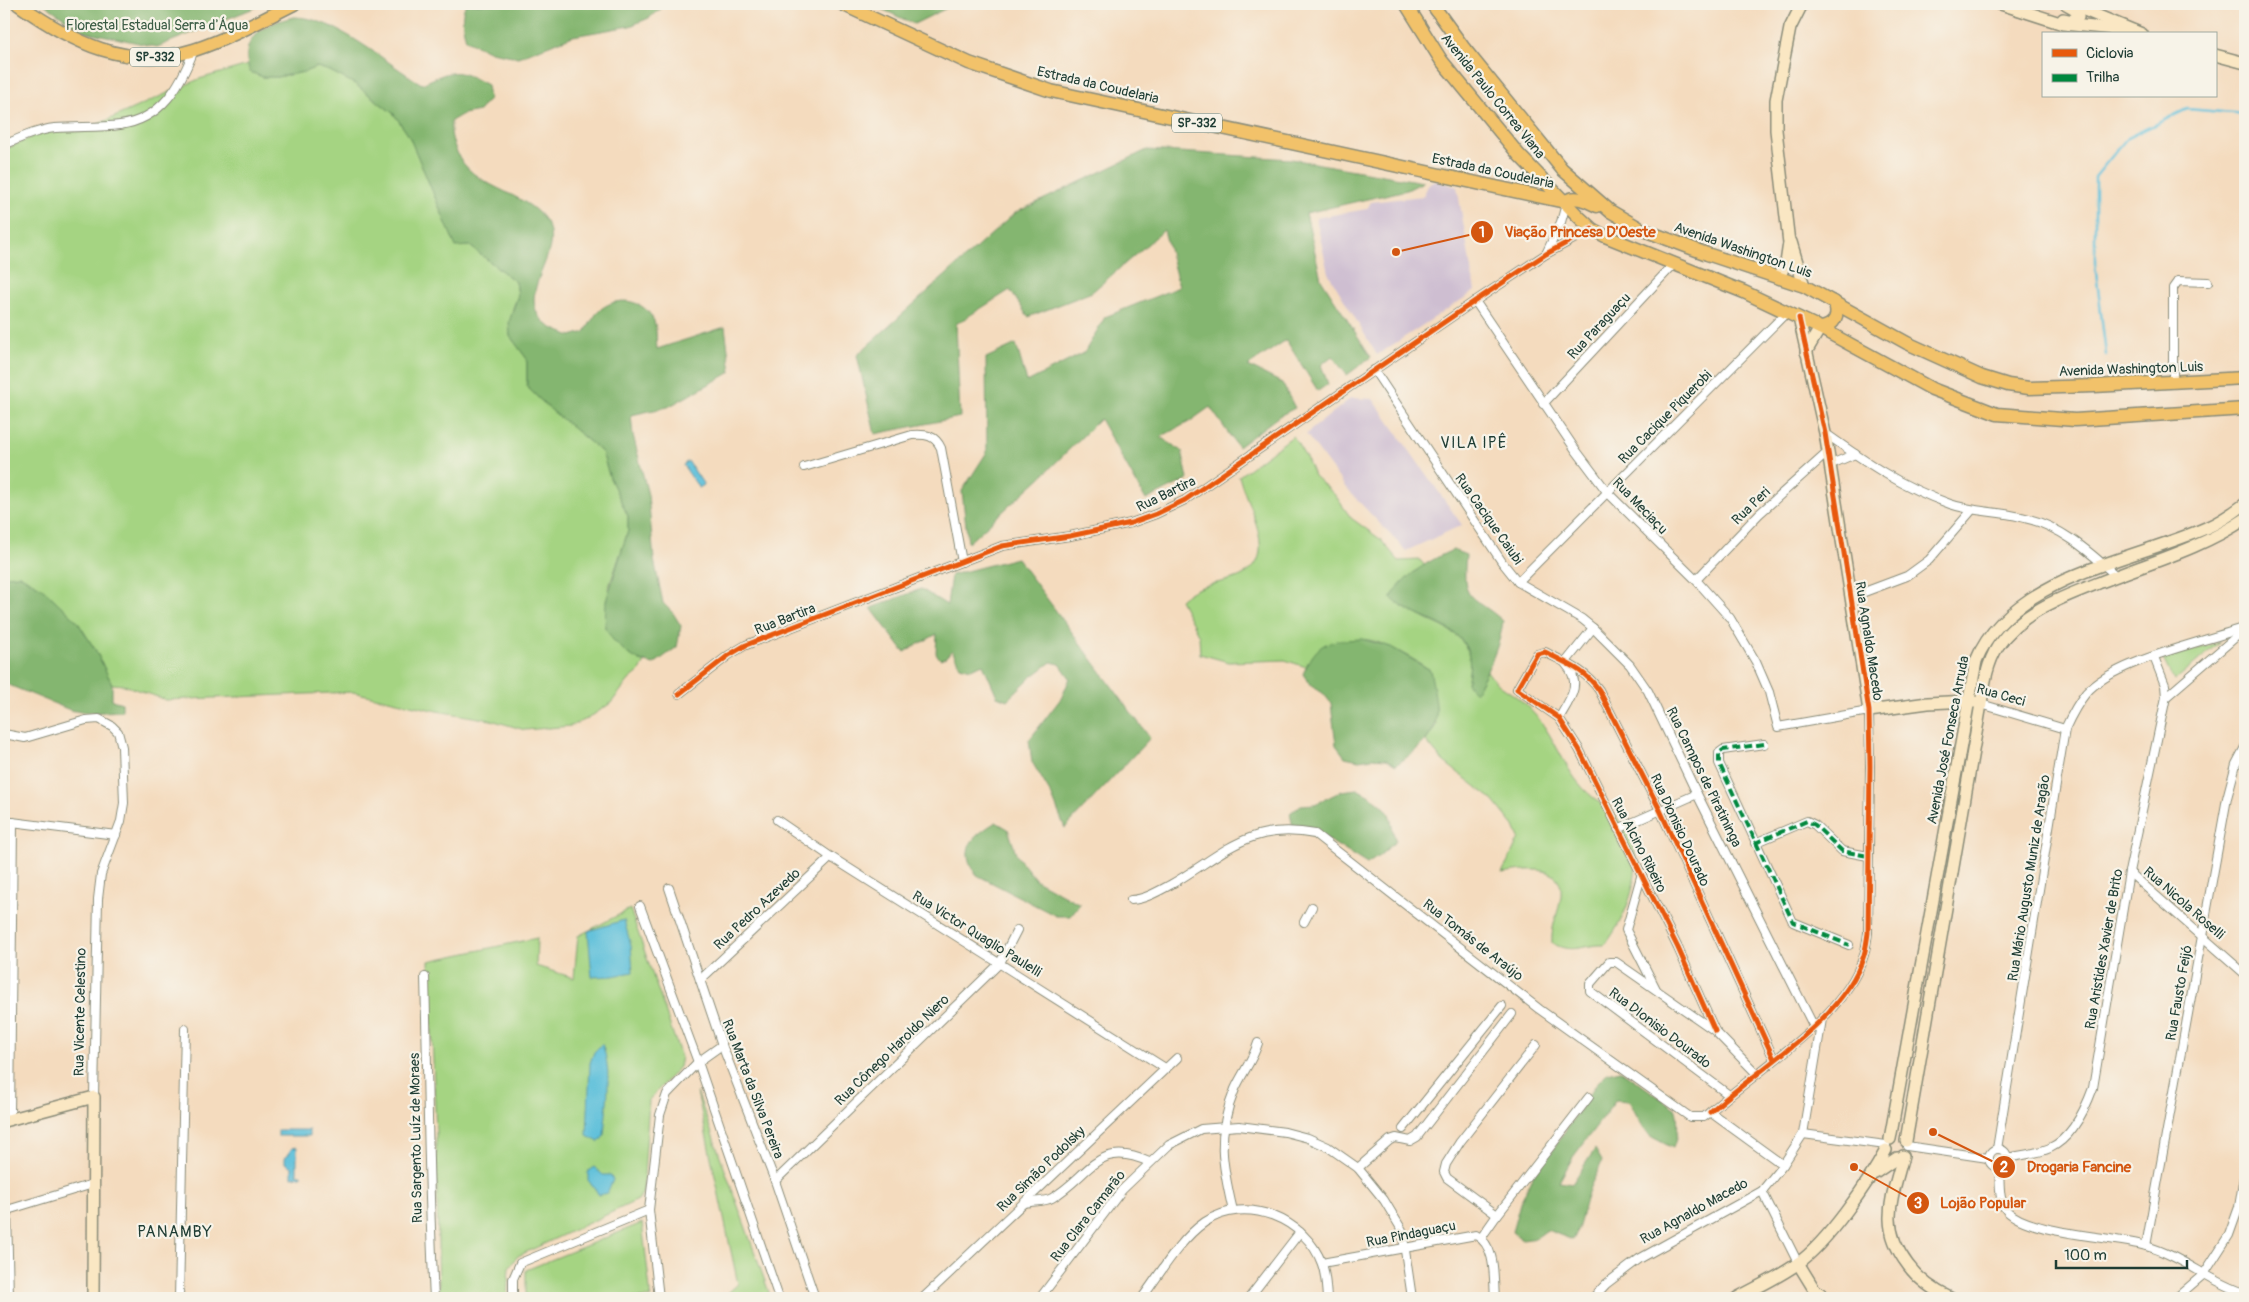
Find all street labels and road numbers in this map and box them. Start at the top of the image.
street label: Avenida Paulo Correa Viana [1437,30,1549,162]
road number: SP-332 [130,48,180,66]
street label: Estrada da Coudelaria [1035,63,1161,107]
road number: SP-332 [1172,114,1222,132]
street label: Estrada da Coudelaria [1430,150,1556,192]
street label: Avenida Washington Luis [1672,218,1815,282]
street label: Rua Paraguaçu [1564,289,1634,363]
street label: Avenida Washington Luis [2059,358,2204,380]
street label: Rua Cacique Piquerobi [1615,366,1716,467]
street label: Rua Cacique Caiubi [1451,470,1527,568]
street label: Rua Bartira [1134,472,1198,516]
street label: Rua Meciaçu [1609,474,1671,538]
street label: Rua Peri [1728,483,1774,528]
street label: Rua Agnaldo Macedo [1851,580,1887,702]
street label: Rua Bartira [752,600,818,638]
street label: Avenida José Fonseca Arruda [1923,654,1973,826]
street label: Rua Ceci [1975,680,2028,710]
street label: Rua Campos de Piratininga [1663,704,1745,850]
street label: Rua Dionisio Dourado [1647,771,1714,889]
street label: Rua Mário Augusto Muniz de Aragão [2004,773,2054,982]
street label: Rua Alcino Ribeiro [1608,795,1670,896]
street label: Rua Nicola Roselli [2140,863,2228,943]
street label: Rua Pedro Azevedo [710,864,804,953]
street label: Rua Aristides Xavier de Brito [2082,867,2127,1031]
street label: Rua Victor Quaglio Paulelli [909,887,1045,981]
street label: Rua Tomás de Araújo [1419,896,1527,985]
street label: Rua Fausto Feijó [2162,944,2196,1042]
street label: Rua Vicente Celestino [70,947,90,1076]
street label: Rua DIonisio Dourado [1606,984,1715,1072]
street label: Rua Cônego Haroldo Niero [831,991,953,1109]
street label: Rua Marta da Silva Pereira [719,1017,787,1161]
street label: Rua Sargento Luíz de Moraes [406,1052,426,1223]
street label: Rua Simão Podolsky [993,1123,1089,1215]
street label: Rua Clara Camarão [1047,1166,1129,1265]
street label: Rua Agnaldo Macedo [1637,1174,1751,1248]
street label: Rua Pindaguaçu [1365,1217,1457,1251]

